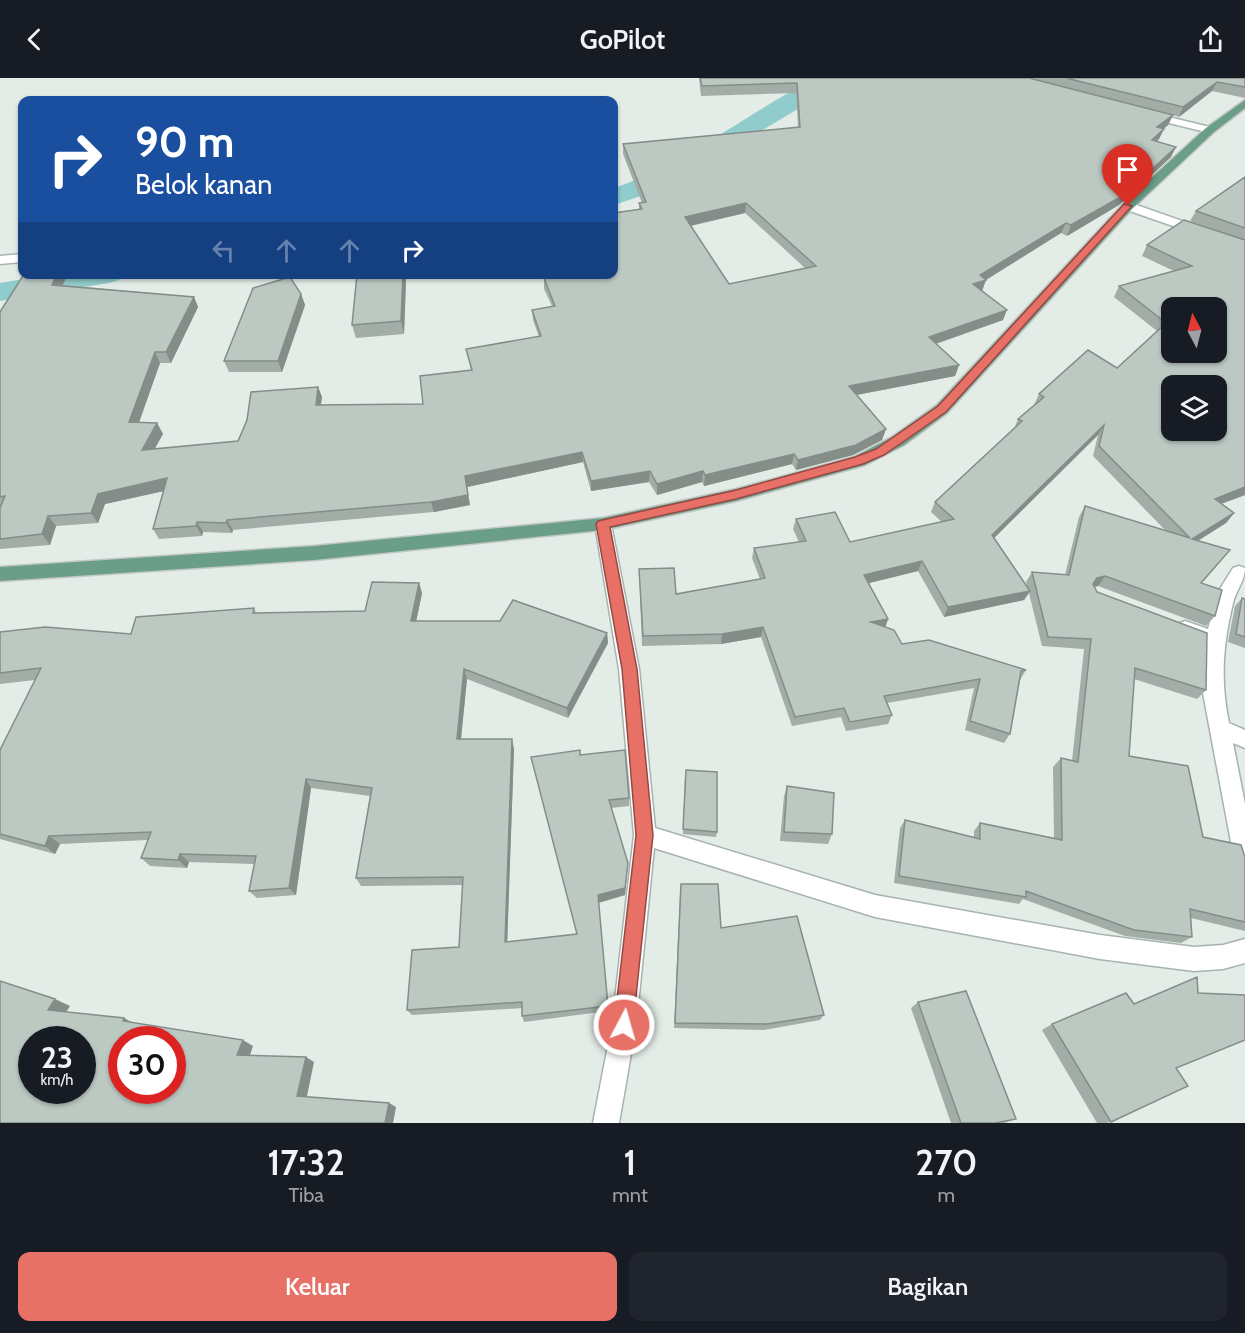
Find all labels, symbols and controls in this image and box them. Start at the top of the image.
icon: back [18,23,51,56]
text: GoPilot [580,23,665,56]
icon: share [1194,23,1227,56]
text: 90 m [135,116,234,168]
icon: right [36,120,114,198]
pin [1102,144,1153,206]
icon: arrive [1111,153,1144,186]
text: Belok kanan [135,168,272,201]
icon: left [207,234,240,267]
icon: ahead [270,234,303,267]
icon: ahead [333,234,366,267]
icon: right [396,234,429,267]
north arrow [1161,297,1227,363]
map controls [1161,297,1227,441]
button: layers [1161,375,1227,441]
position arrow [592,993,656,1057]
speed limit sign: 30 [108,1026,186,1104]
text: 23 [41,1039,73,1076]
text: km/h [41,1071,73,1089]
text: 17:32 [268,1140,345,1184]
text: 1 [624,1140,636,1184]
text: 270 [915,1140,977,1184]
text: Tiba [288,1183,324,1207]
text: mnt [612,1183,648,1207]
text: m [938,1183,955,1207]
button: Keluar [18,1252,617,1321]
button: Bagikan [629,1252,1227,1321]

